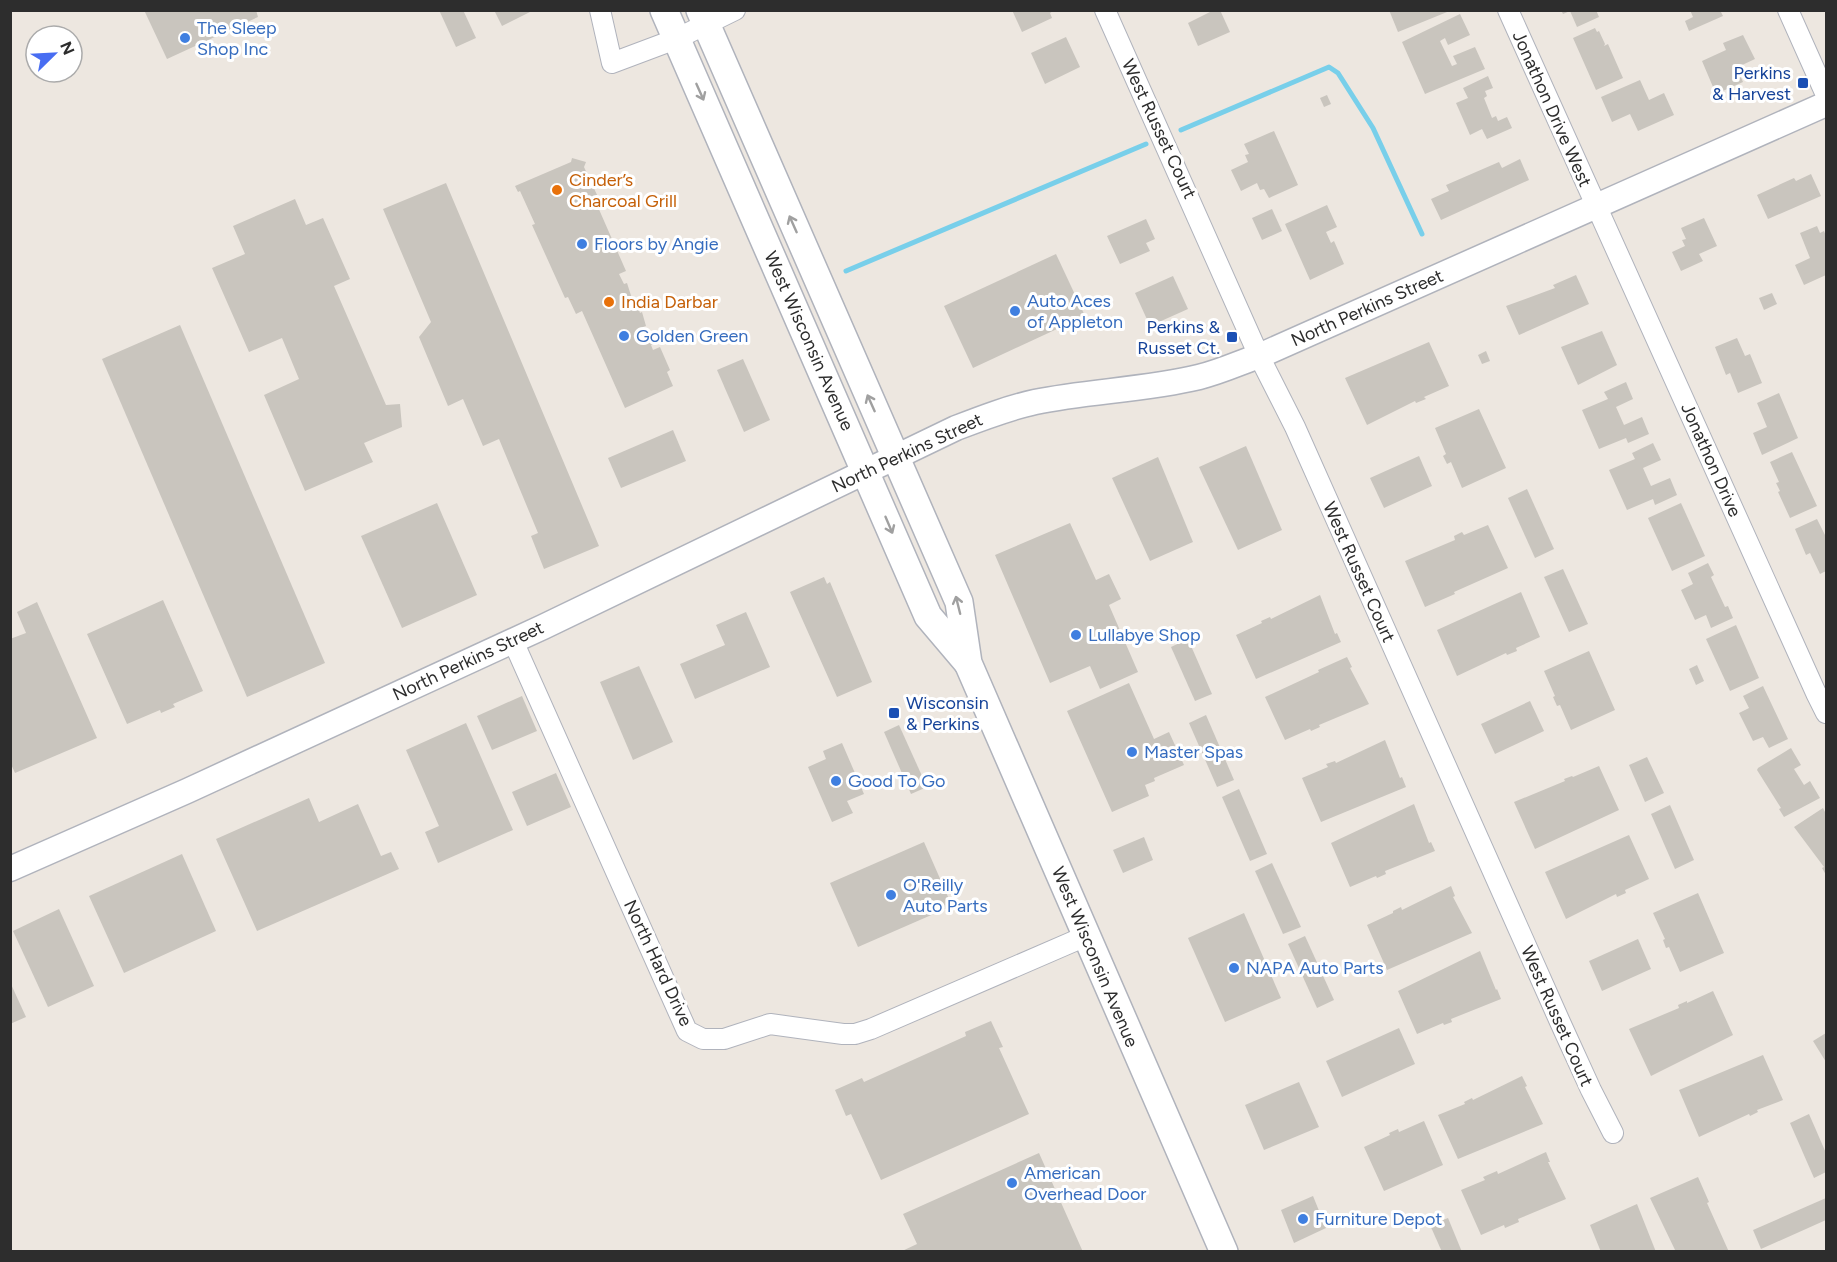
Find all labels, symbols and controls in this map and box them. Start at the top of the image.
place label: The Sleep Shop Inc [197,17,277,60]
north arrow [24,24,84,84]
street label: Jonathon Drive West [1508,28,1596,191]
marker: The Sleep Shop Inc [178,31,192,45]
text: N [56,39,78,58]
street label: West Russet Court [1117,56,1201,202]
place label: Perkins & Harvest [1712,62,1791,105]
marker: Perkins & Harvest [1796,76,1810,90]
one-way arrow [694,83,706,101]
place label: Cinder’s Charcoal Grill [569,169,677,212]
marker: Cinder’s Charcoal Grill [550,183,564,197]
one-way arrow [787,216,798,234]
place label: Floors by Angie [594,233,719,255]
marker: Floors by Angie [575,237,589,251]
street label: West Wisconsin Avenue [759,248,859,434]
street label: North Perkins Street [1288,265,1447,351]
place label: Auto Aces of Appleton [1027,290,1123,333]
place label: India Darbar [621,291,718,313]
marker: India Darbar [602,295,616,309]
marker: Auto Aces of Appleton [1008,304,1022,318]
place label: Perkins & Russet Ct. [1137,316,1220,359]
place label: Golden Green [636,325,748,347]
marker: Golden Green [617,329,631,343]
marker: Perkins & Russet Ct. [1225,330,1239,344]
one-way arrow [865,394,876,413]
street label: Jonathon Drive [1676,400,1746,521]
street label: North Perkins Street [828,408,986,498]
street label: West Russet Court [1318,498,1400,646]
one-way arrow [884,515,895,534]
one-way arrow [952,596,964,615]
street label: North Perkins Street [389,616,547,706]
place label: Lullabye Shop [1088,624,1201,646]
marker: Lullabye Shop [1069,628,1083,642]
place label: Wisconsin & Perkins [906,692,989,735]
marker: Wisconsin & Perkins [887,706,901,720]
place label: Master Spas [1144,741,1243,763]
marker: Master Spas [1125,745,1139,759]
place label: Good To Go [848,770,945,792]
marker: Good To Go [829,774,843,788]
street label: West Wisconsin Avenue [1047,863,1143,1051]
place label: O'Reilly Auto Parts [903,874,988,917]
marker: O'Reilly Auto Parts [884,888,898,902]
street label: North Hard Drive [619,896,697,1030]
street label: West Russet Court [1516,942,1598,1090]
place label: NAPA Auto Parts [1246,957,1384,979]
marker: NAPA Auto Parts [1227,961,1241,975]
place label: American Overhead Door [1024,1162,1146,1205]
marker: American Overhead Door [1005,1176,1019,1190]
place label: Furniture Depot [1315,1208,1442,1230]
marker: Furniture Depot [1296,1212,1310,1226]

